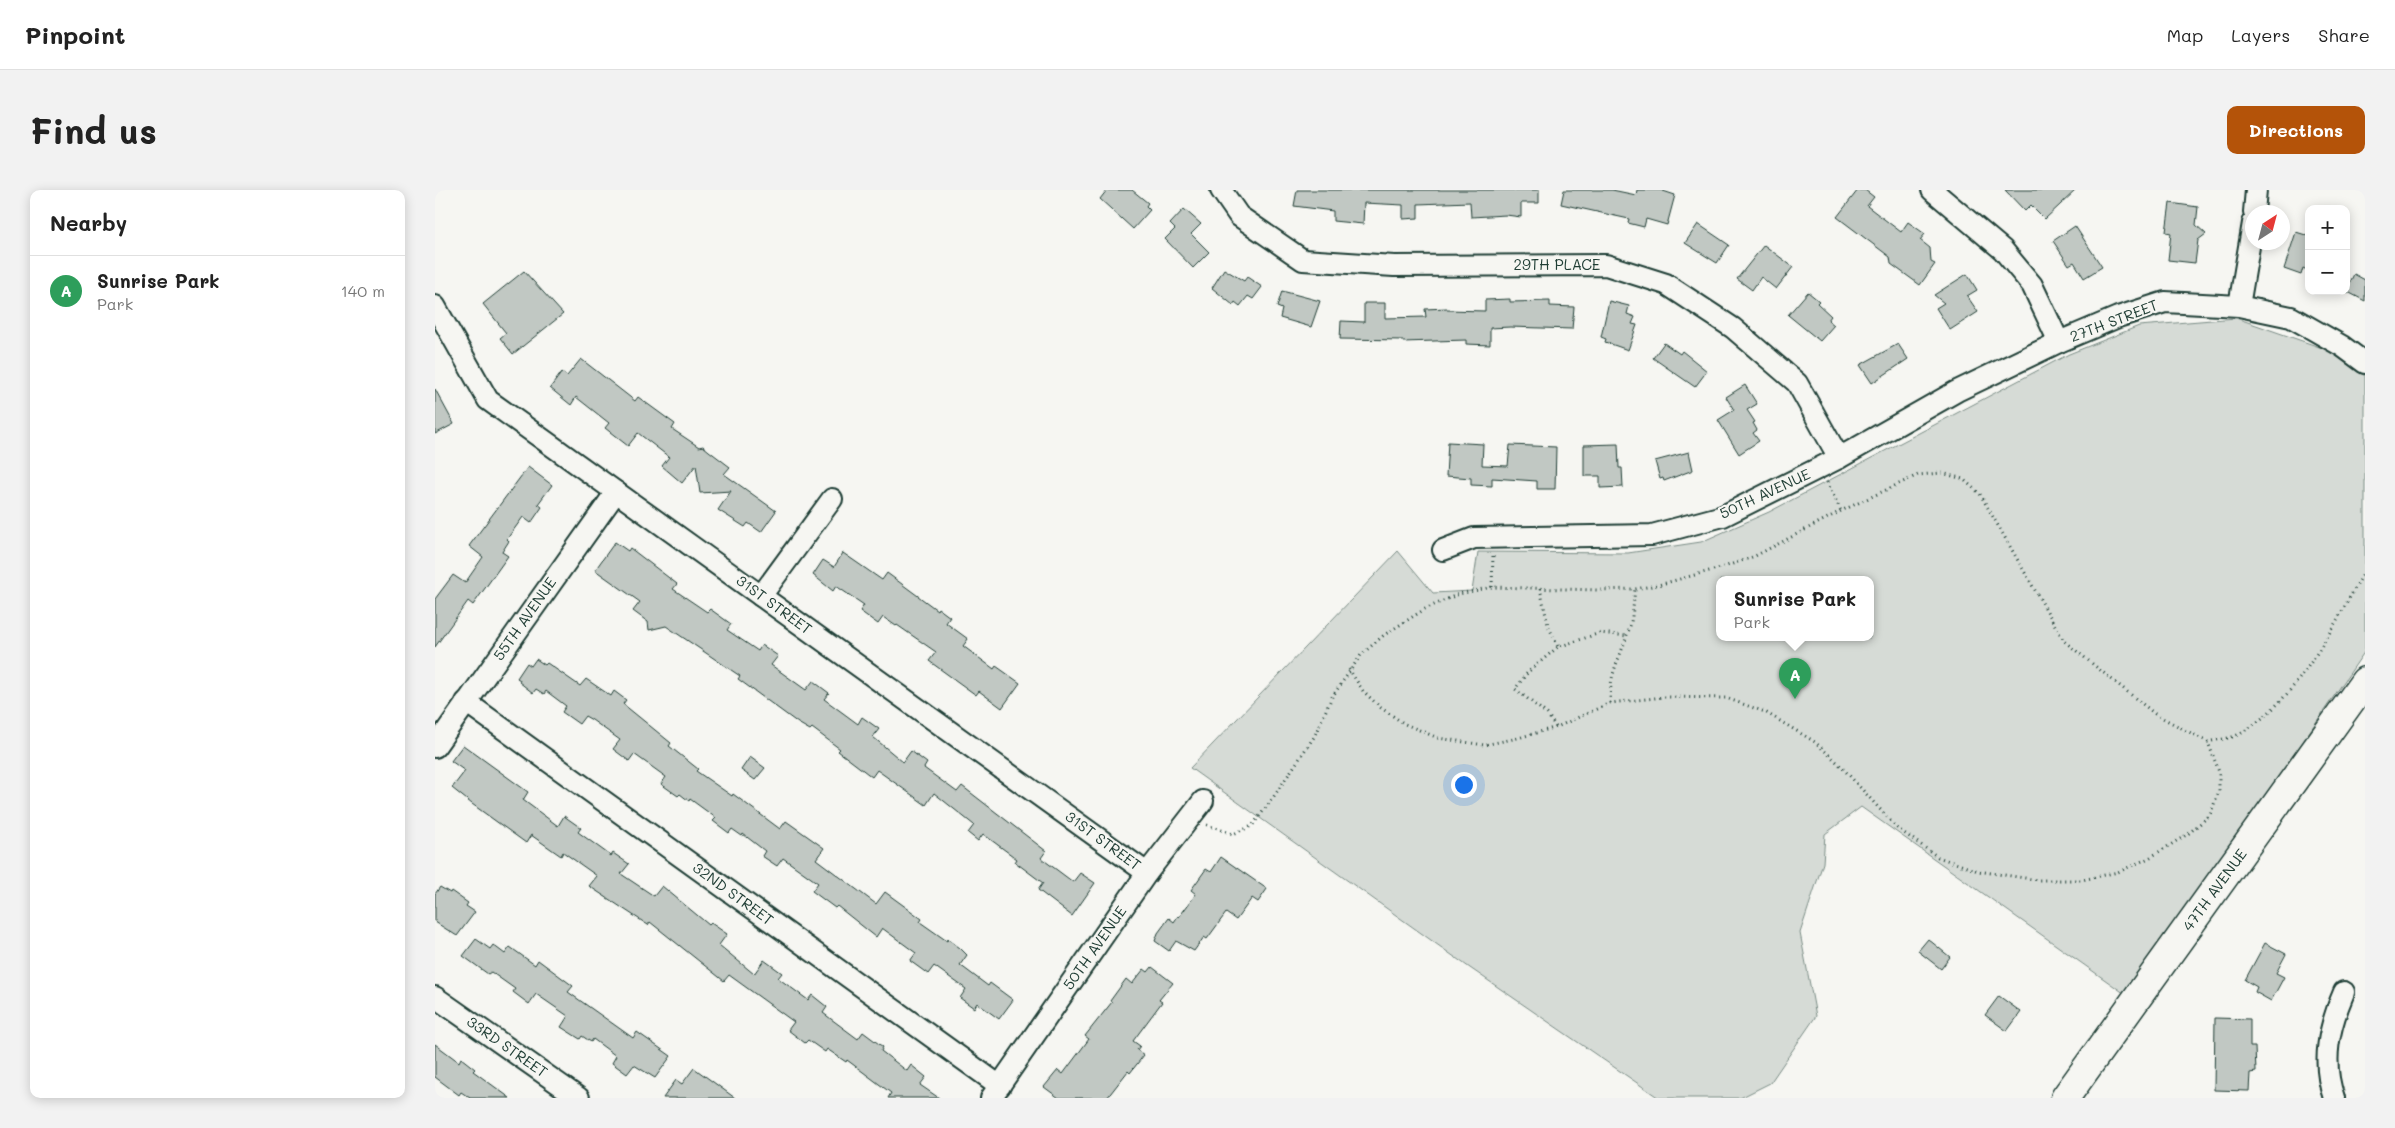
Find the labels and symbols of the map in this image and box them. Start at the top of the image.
north arrow [2245,205,2290,250]
street label: 29TH PLACE [1514,254,1601,274]
street label: 27TH STREET [2067,294,2160,346]
street label: 50TH AVENUE [1716,463,1814,523]
street label: 31ST STREET [733,570,816,638]
street label: 55TH AVENUE [488,572,561,664]
pin: A [1779,658,1811,699]
your location [1451,772,1477,798]
street label: 31ST STREET [1062,806,1145,874]
street label: 47TH AVENUE [2178,844,2251,935]
street label: 32ND STREET [689,857,778,929]
street label: 50TH AVENUE [1058,901,1131,993]
street label: 33RD STREET [463,1011,552,1081]

